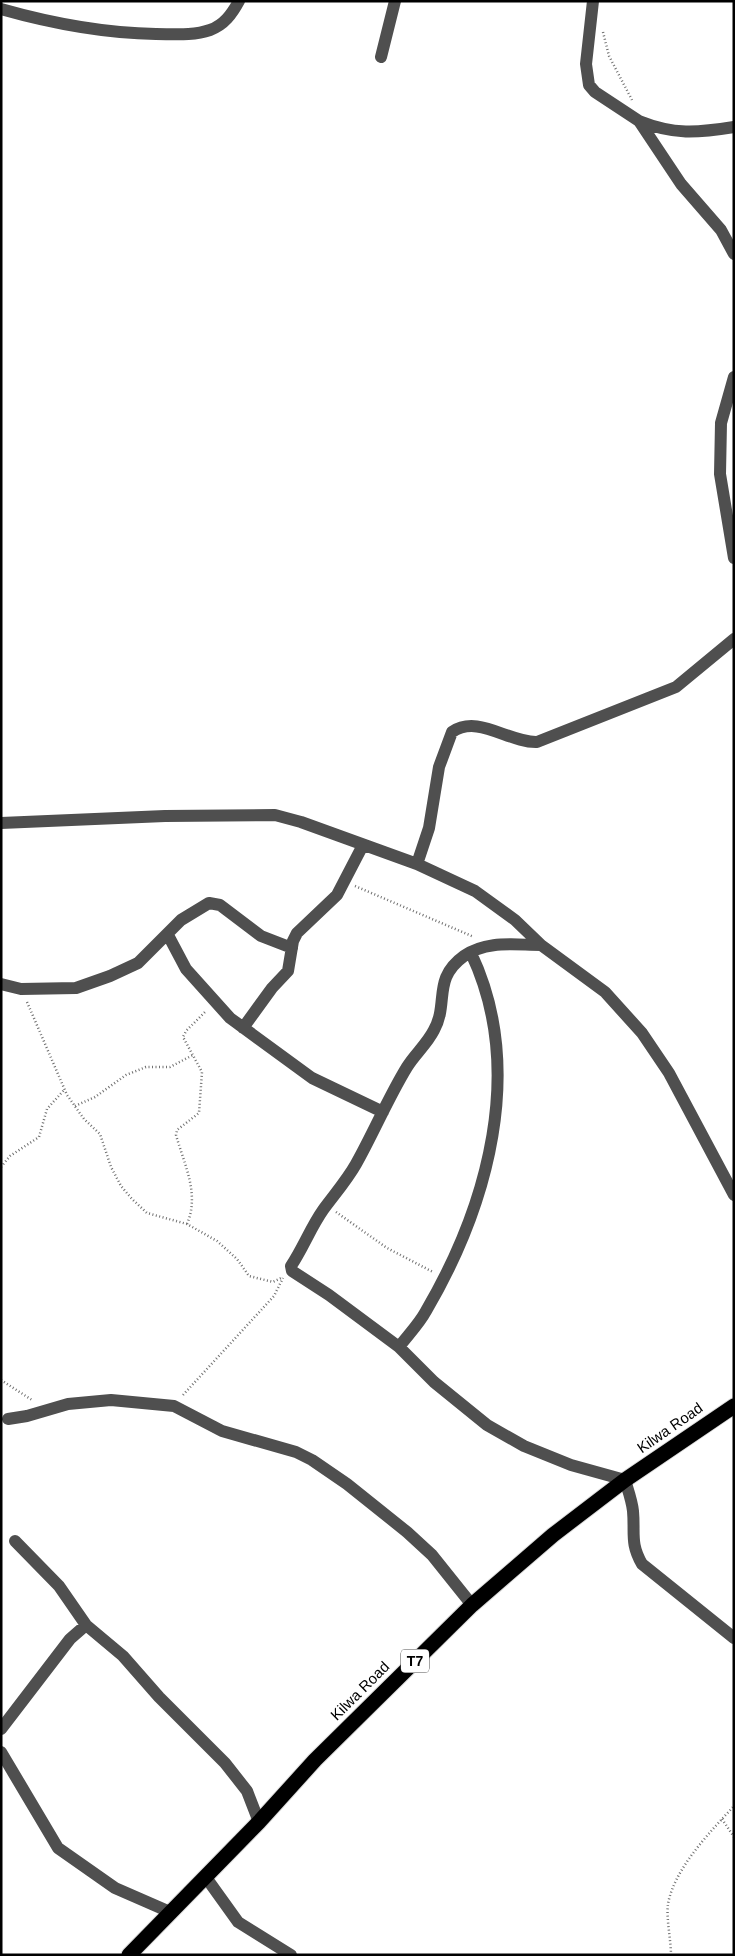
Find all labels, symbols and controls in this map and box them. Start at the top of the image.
street label: Kilwa Road [634,1399,706,1456]
road number: T7 [401,1650,429,1672]
street label: Kilwa Road [327,1658,392,1723]

